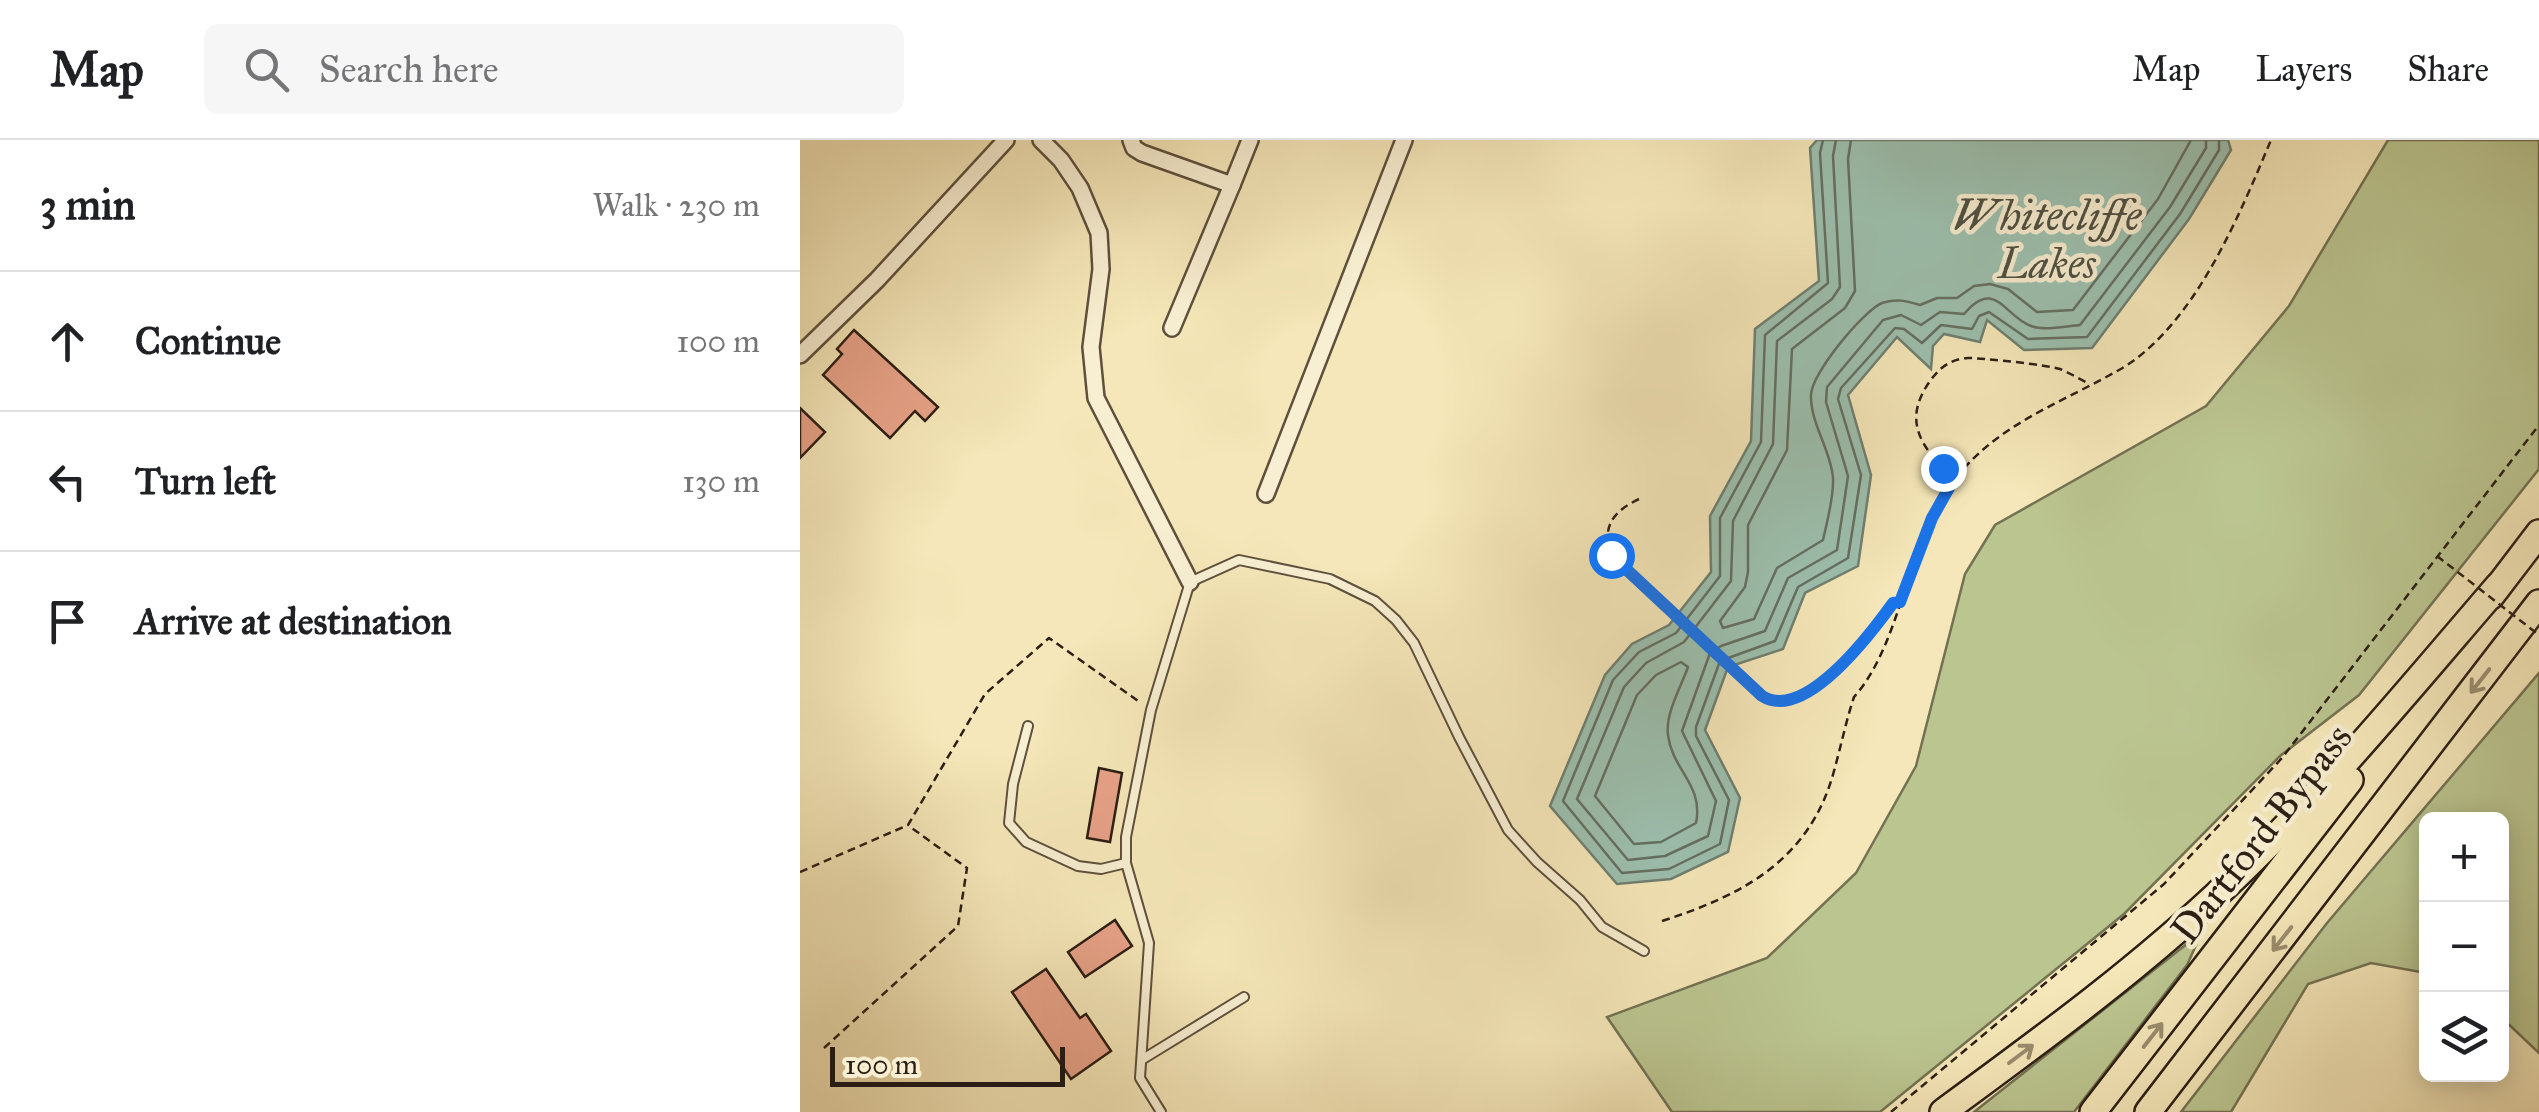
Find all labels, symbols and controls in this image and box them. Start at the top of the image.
search box [204,24,904,114]
text: Map [50,40,144,99]
icon: search [239,42,294,97]
text: Search here [319,46,499,92]
text: Map [2132,48,2200,91]
text: Layers [2255,48,2352,91]
text: Share [2407,48,2489,91]
text: 3 min [40,179,135,231]
text: Walk · 230 m [592,186,760,225]
water label: Whitecliffe Lakes [1953,190,2143,290]
icon: ahead [40,314,95,369]
text: Continue [135,318,281,364]
text: 100 m [676,322,760,361]
route end [1921,446,1967,492]
icon: left [40,454,95,509]
text: Turn left [135,458,276,504]
text: 130 m [682,462,760,501]
route start [1589,533,1635,579]
icon: arrive [40,594,95,649]
text: Arrive at destination [135,598,452,644]
one-way arrow [2469,667,2491,693]
street label: Dartford Bypass [2160,714,2363,953]
map controls [2419,812,2509,1082]
button: + [2419,812,2509,902]
button: − [2419,902,2509,992]
one-way arrow [2272,925,2293,952]
button: layers [2419,992,2509,1082]
one-way arrow [2142,1022,2163,1049]
scale bar [830,1042,1065,1086]
one-way arrow [2007,1043,2034,1064]
text: 100 m [845,1047,918,1082]

